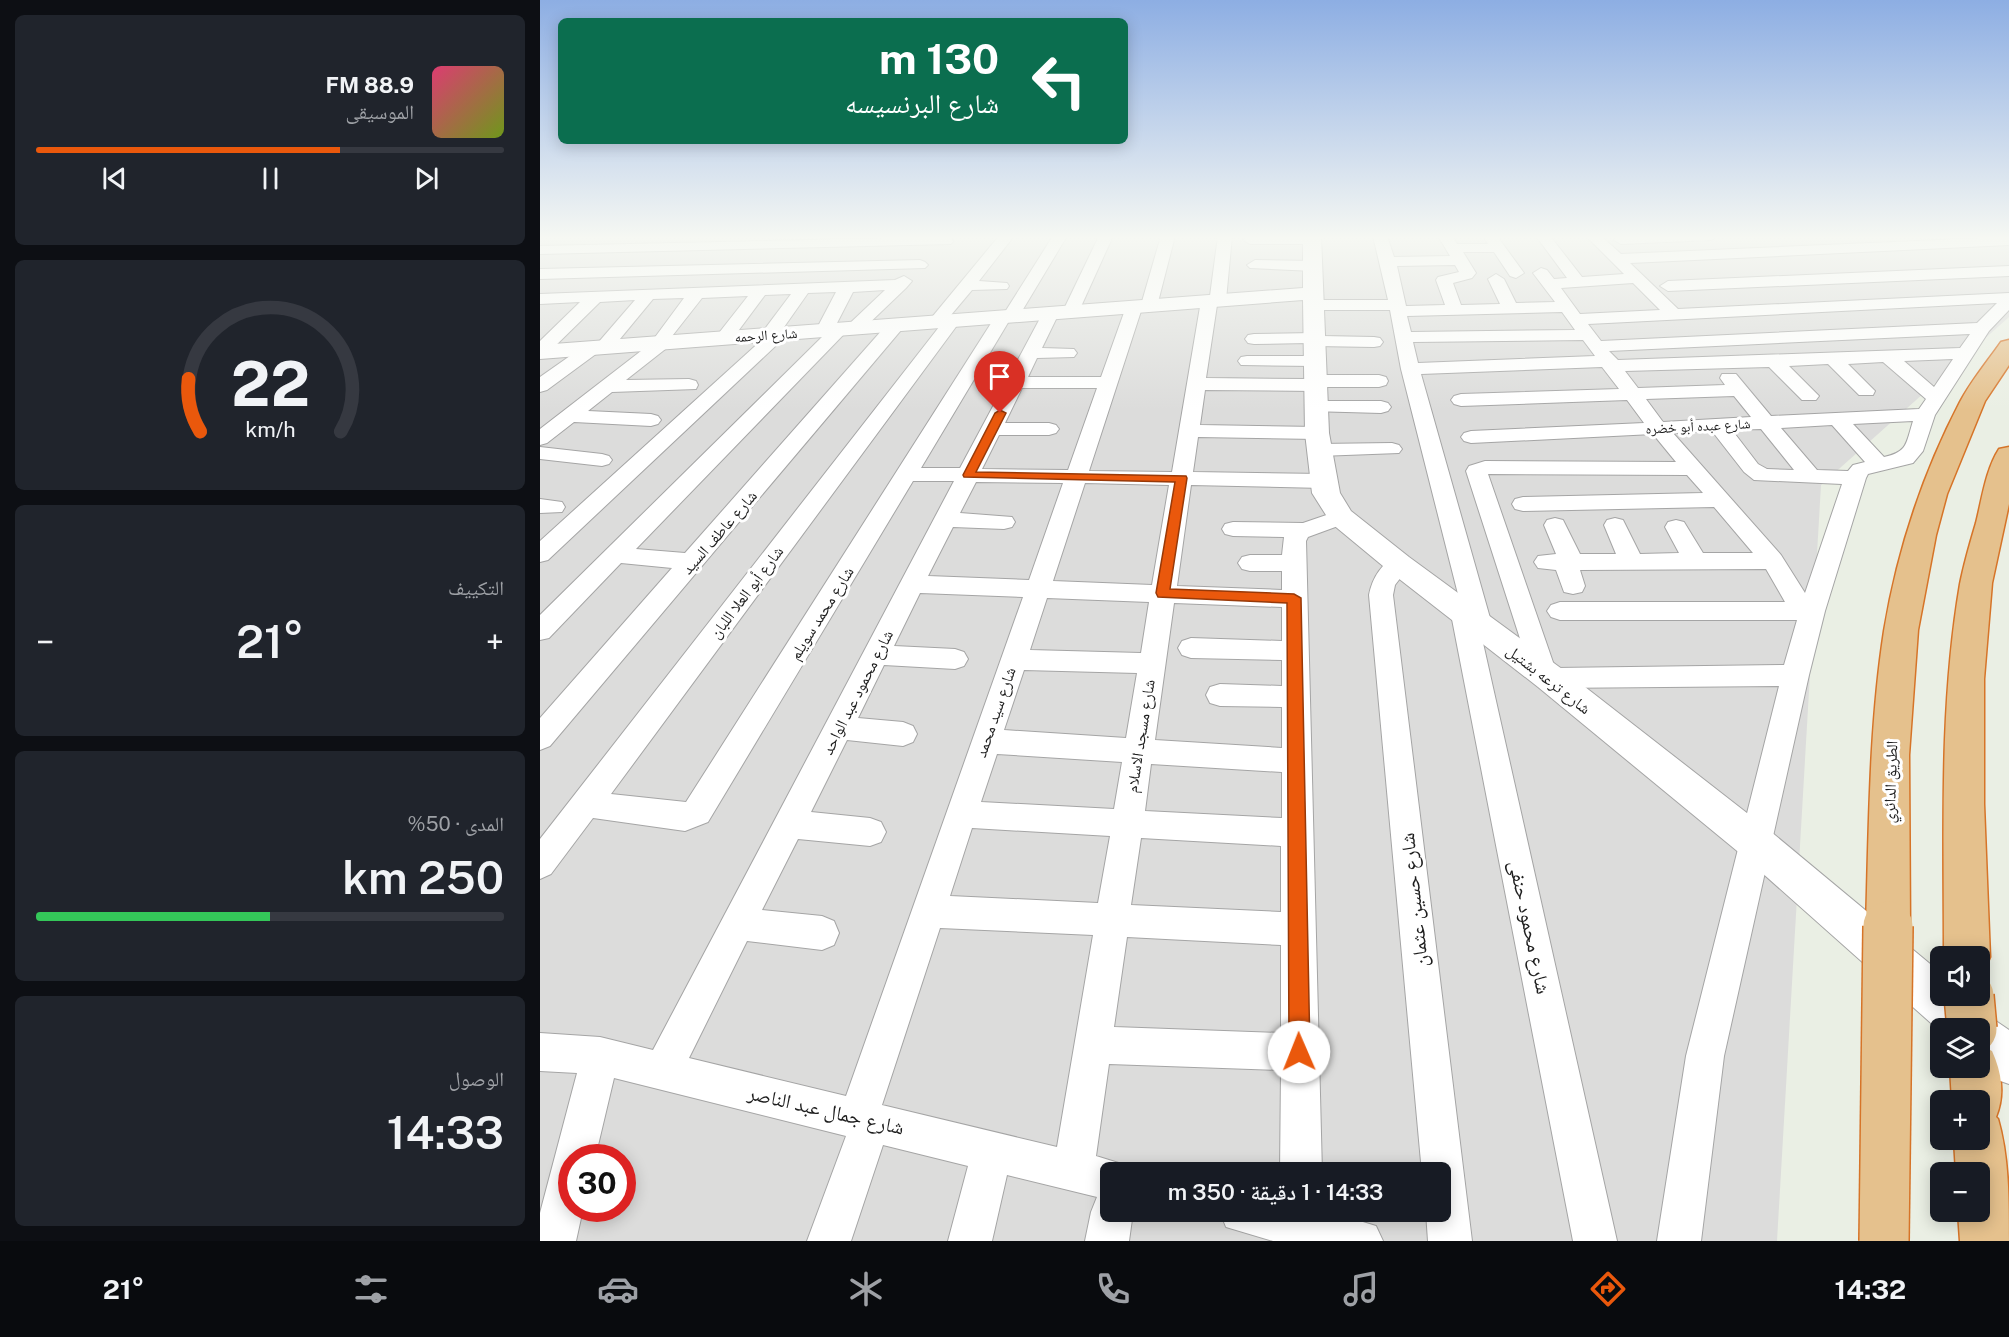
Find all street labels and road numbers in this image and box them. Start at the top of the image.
street label: شارع الرحمه [734,325,798,347]
street label: شارع عبده أبو خضره [1645,415,1751,439]
street label: شارع عاطف السيد [678,486,762,579]
street label: شارع أبو العلا اللبان [706,542,788,643]
street label: شارع محمد سويلم [785,563,858,664]
street label: شارع محمود عبد الواحد [818,627,898,758]
street label: شارع ترعه بشتيل [1502,641,1595,719]
street label: شارع سيد محمد [971,665,1021,760]
street label: شارع مسجد الاسلام [1122,678,1160,794]
street label: الطريق الدائري [1880,740,1904,824]
street label: شارع حسين عثمان [1395,832,1434,968]
street label: شارع محمود حنفى [1503,858,1556,996]
street label: شارع جمال عبد الناصر [744,1080,906,1141]

